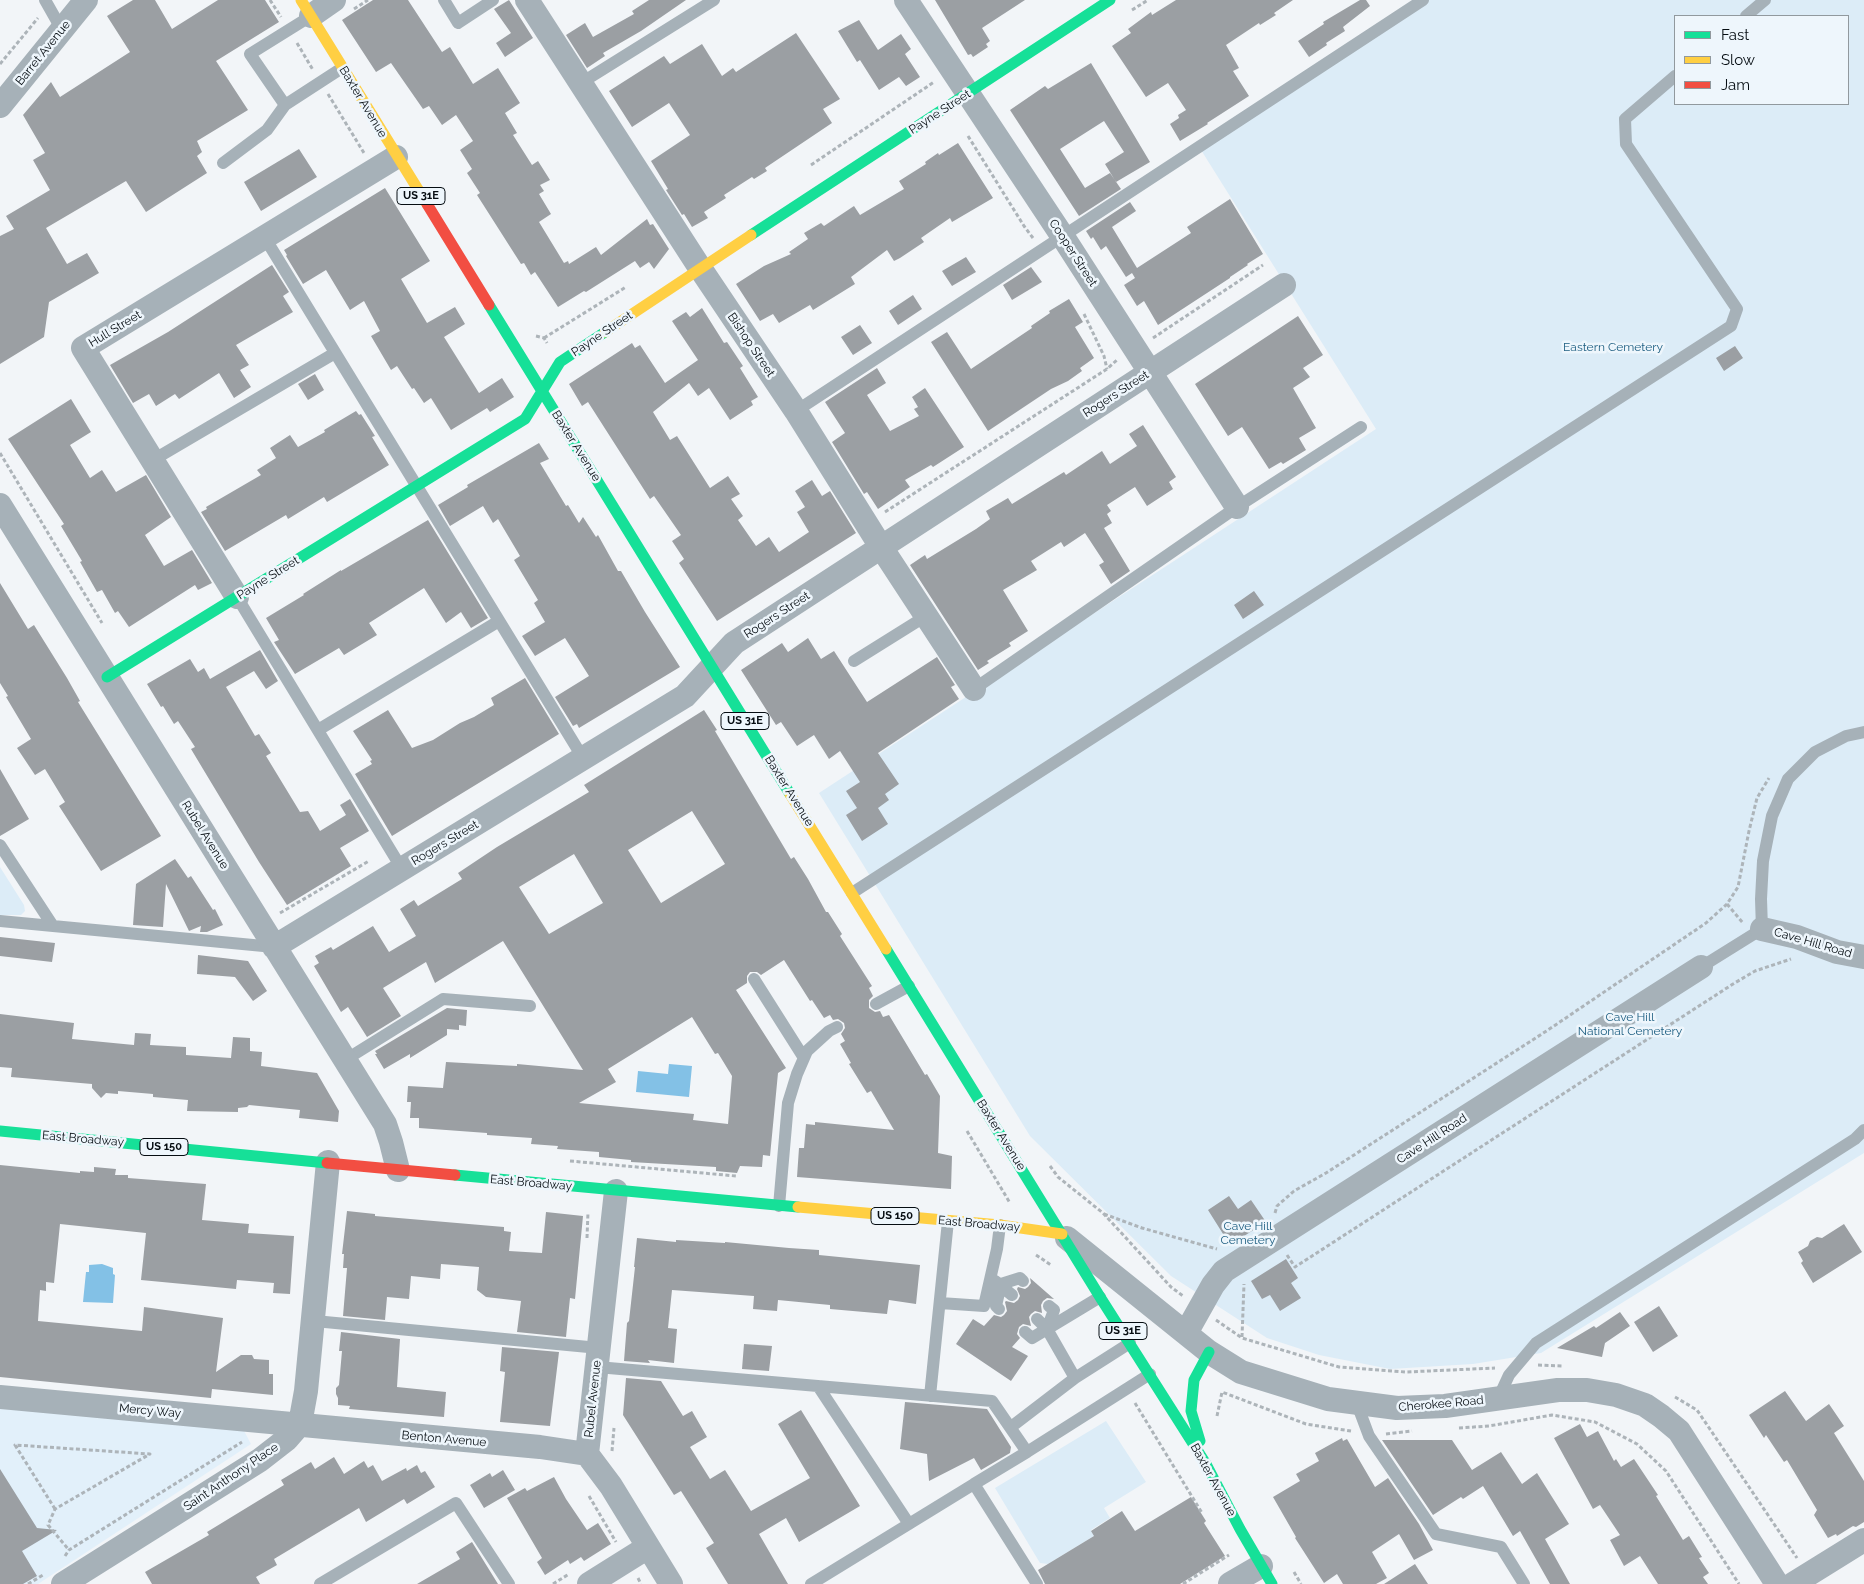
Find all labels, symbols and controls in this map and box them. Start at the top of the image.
legend [1674,15,1849,105]
street label: Barret Avenue [13,18,73,88]
text: Fast [1721,26,1749,44]
text: Slow [1721,51,1755,69]
street label: Baxter Avenue [336,64,390,140]
text: Jam [1721,76,1750,94]
street label: Payne Street [906,87,974,137]
road number: US 31E [397,188,445,205]
street label: Cooper Street [1046,217,1100,289]
street label: Hull Street [86,308,144,350]
street label: Payne Street [569,308,635,360]
street label: Bishop Street [724,310,778,380]
park label: Eastern Cemetery [1563,340,1663,354]
street label: Rogers Street [1080,367,1152,421]
street label: Baxter Avenue [548,408,604,484]
street label: Payne Street [234,553,302,603]
street label: Rogers Street [741,588,813,642]
road number: US 31E [721,712,769,729]
street label: Baxter Avenue [761,753,817,829]
street label: Rubel Avenue [178,798,232,872]
street label: Rogers Street [409,817,481,869]
street label: Cave Hill Road [1772,925,1854,961]
park label: Cave Hill National Cemetery [1578,1010,1682,1038]
street label: Baxter Avenue [973,1097,1029,1173]
street label: Cave Hill Road [1394,1111,1470,1167]
street label: East Broadway [41,1128,125,1150]
road number: US 150 [140,1138,188,1156]
street label: East Broadway [489,1172,573,1194]
road number: US 150 [871,1208,919,1224]
street label: East Broadway [937,1213,1021,1235]
park label: Cave Hill Cemetery [1221,1219,1275,1247]
road number: US 31E [1099,1322,1147,1340]
street label: Rubel Avenue [582,1360,604,1438]
street label: Cherokee Road [1398,1393,1484,1415]
street label: Mercy Way [118,1401,182,1421]
street label: Benton Avenue [401,1428,487,1450]
street label: Saint Anthony Place [181,1440,281,1514]
street label: Baxter Avenue [1187,1441,1239,1519]

